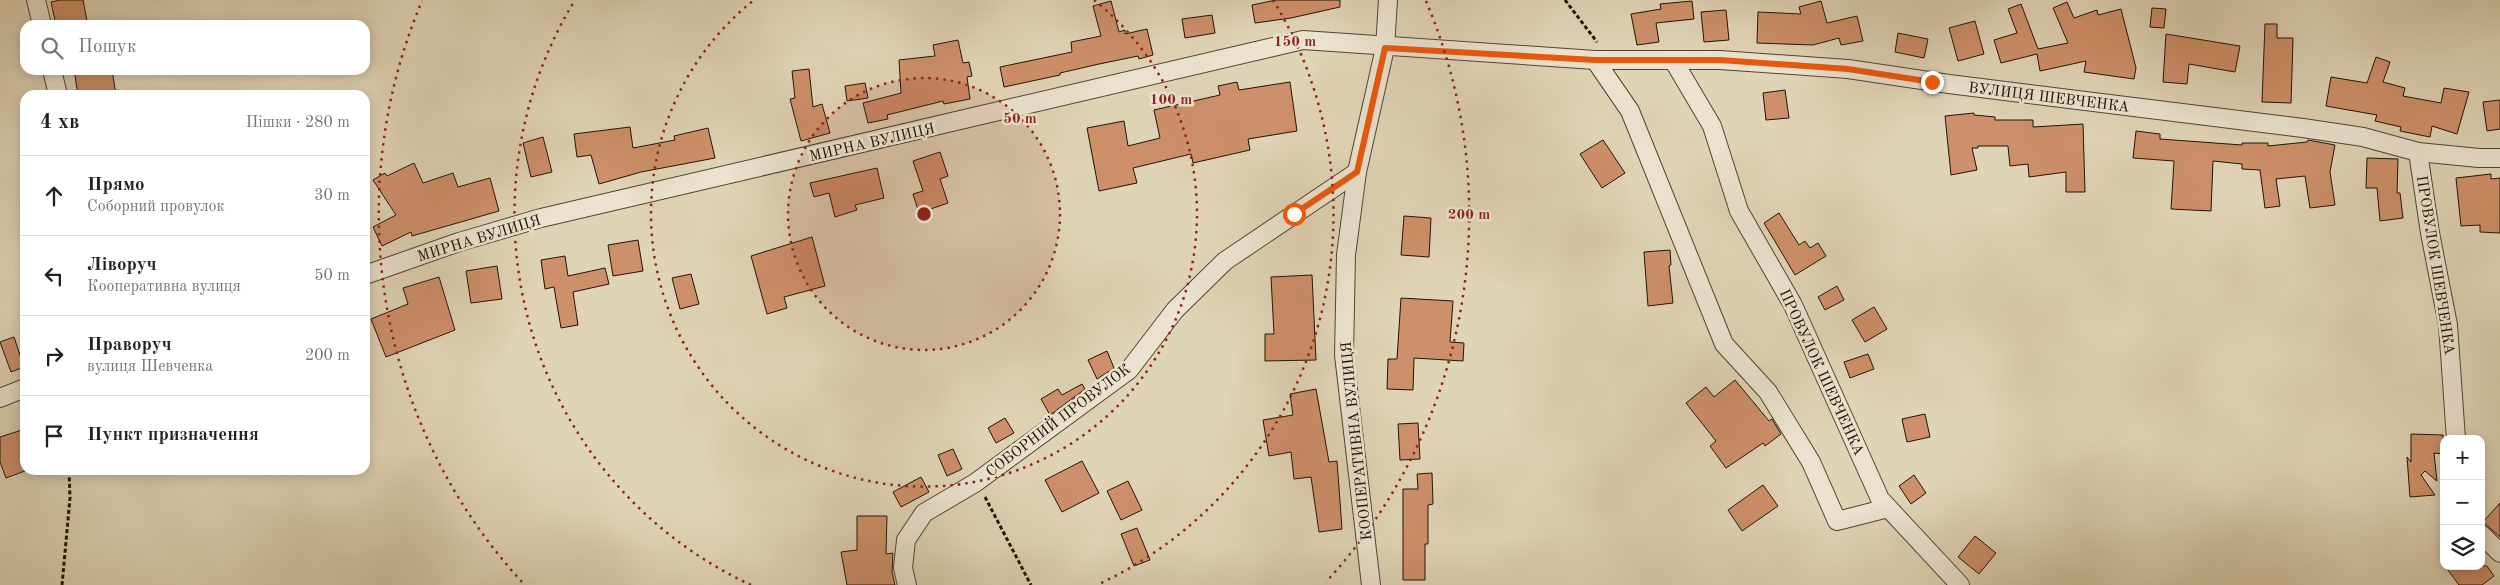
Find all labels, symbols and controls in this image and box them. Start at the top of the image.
search box [20,20,370,75]
icon: search [38,34,66,62]
text: 150 m [1274,35,1316,50]
text: Пошук [78,38,136,57]
route end [1921,71,1944,94]
street label: ВУЛИЦЯ ШЕВЧЕНКА [1967,81,2131,116]
text: 100 m [1150,93,1192,108]
text: 4 хв [40,112,79,133]
text: 50 m [1003,112,1037,127]
text: Пішки · 280 m [246,115,350,131]
street label: МИРНА ВУЛИЦЯ [808,122,937,165]
street label: ПРОВУЛОК ШЕВЧЕНКА [2413,174,2456,357]
text: Прямо [87,176,145,195]
icon: ahead [40,182,68,210]
text: 30 m [314,188,350,204]
text: Соборний провулок [87,199,225,215]
route start [1283,203,1306,226]
centre of rings [915,205,933,223]
text: 200 m [1448,208,1490,223]
street label: МИРНА ВУЛИЦЯ [416,213,543,265]
text: Ліворуч [87,256,157,275]
icon: left [40,262,68,290]
text: 50 m [314,268,350,284]
text: Кооперативна вулиця [87,279,241,295]
street label: ПРОВУЛОК ШЕВЧЕНКА [1776,287,1866,459]
text: Праворуч [87,336,172,355]
street label: КООПЕРАТИВНА ВУЛИЦЯ [1340,341,1375,541]
icon: right [40,342,68,370]
text: 200 m [305,348,350,364]
text: вулиця Шевченка [87,359,213,375]
street label: СОБОРНИЙ ПРОВУЛОК [981,359,1134,480]
icon: arrive [40,422,68,450]
text: Пункт призначення [87,426,259,445]
map controls [2440,435,2485,570]
button: + [2440,435,2485,480]
button: − [2440,480,2485,525]
button: layers [2440,525,2485,570]

